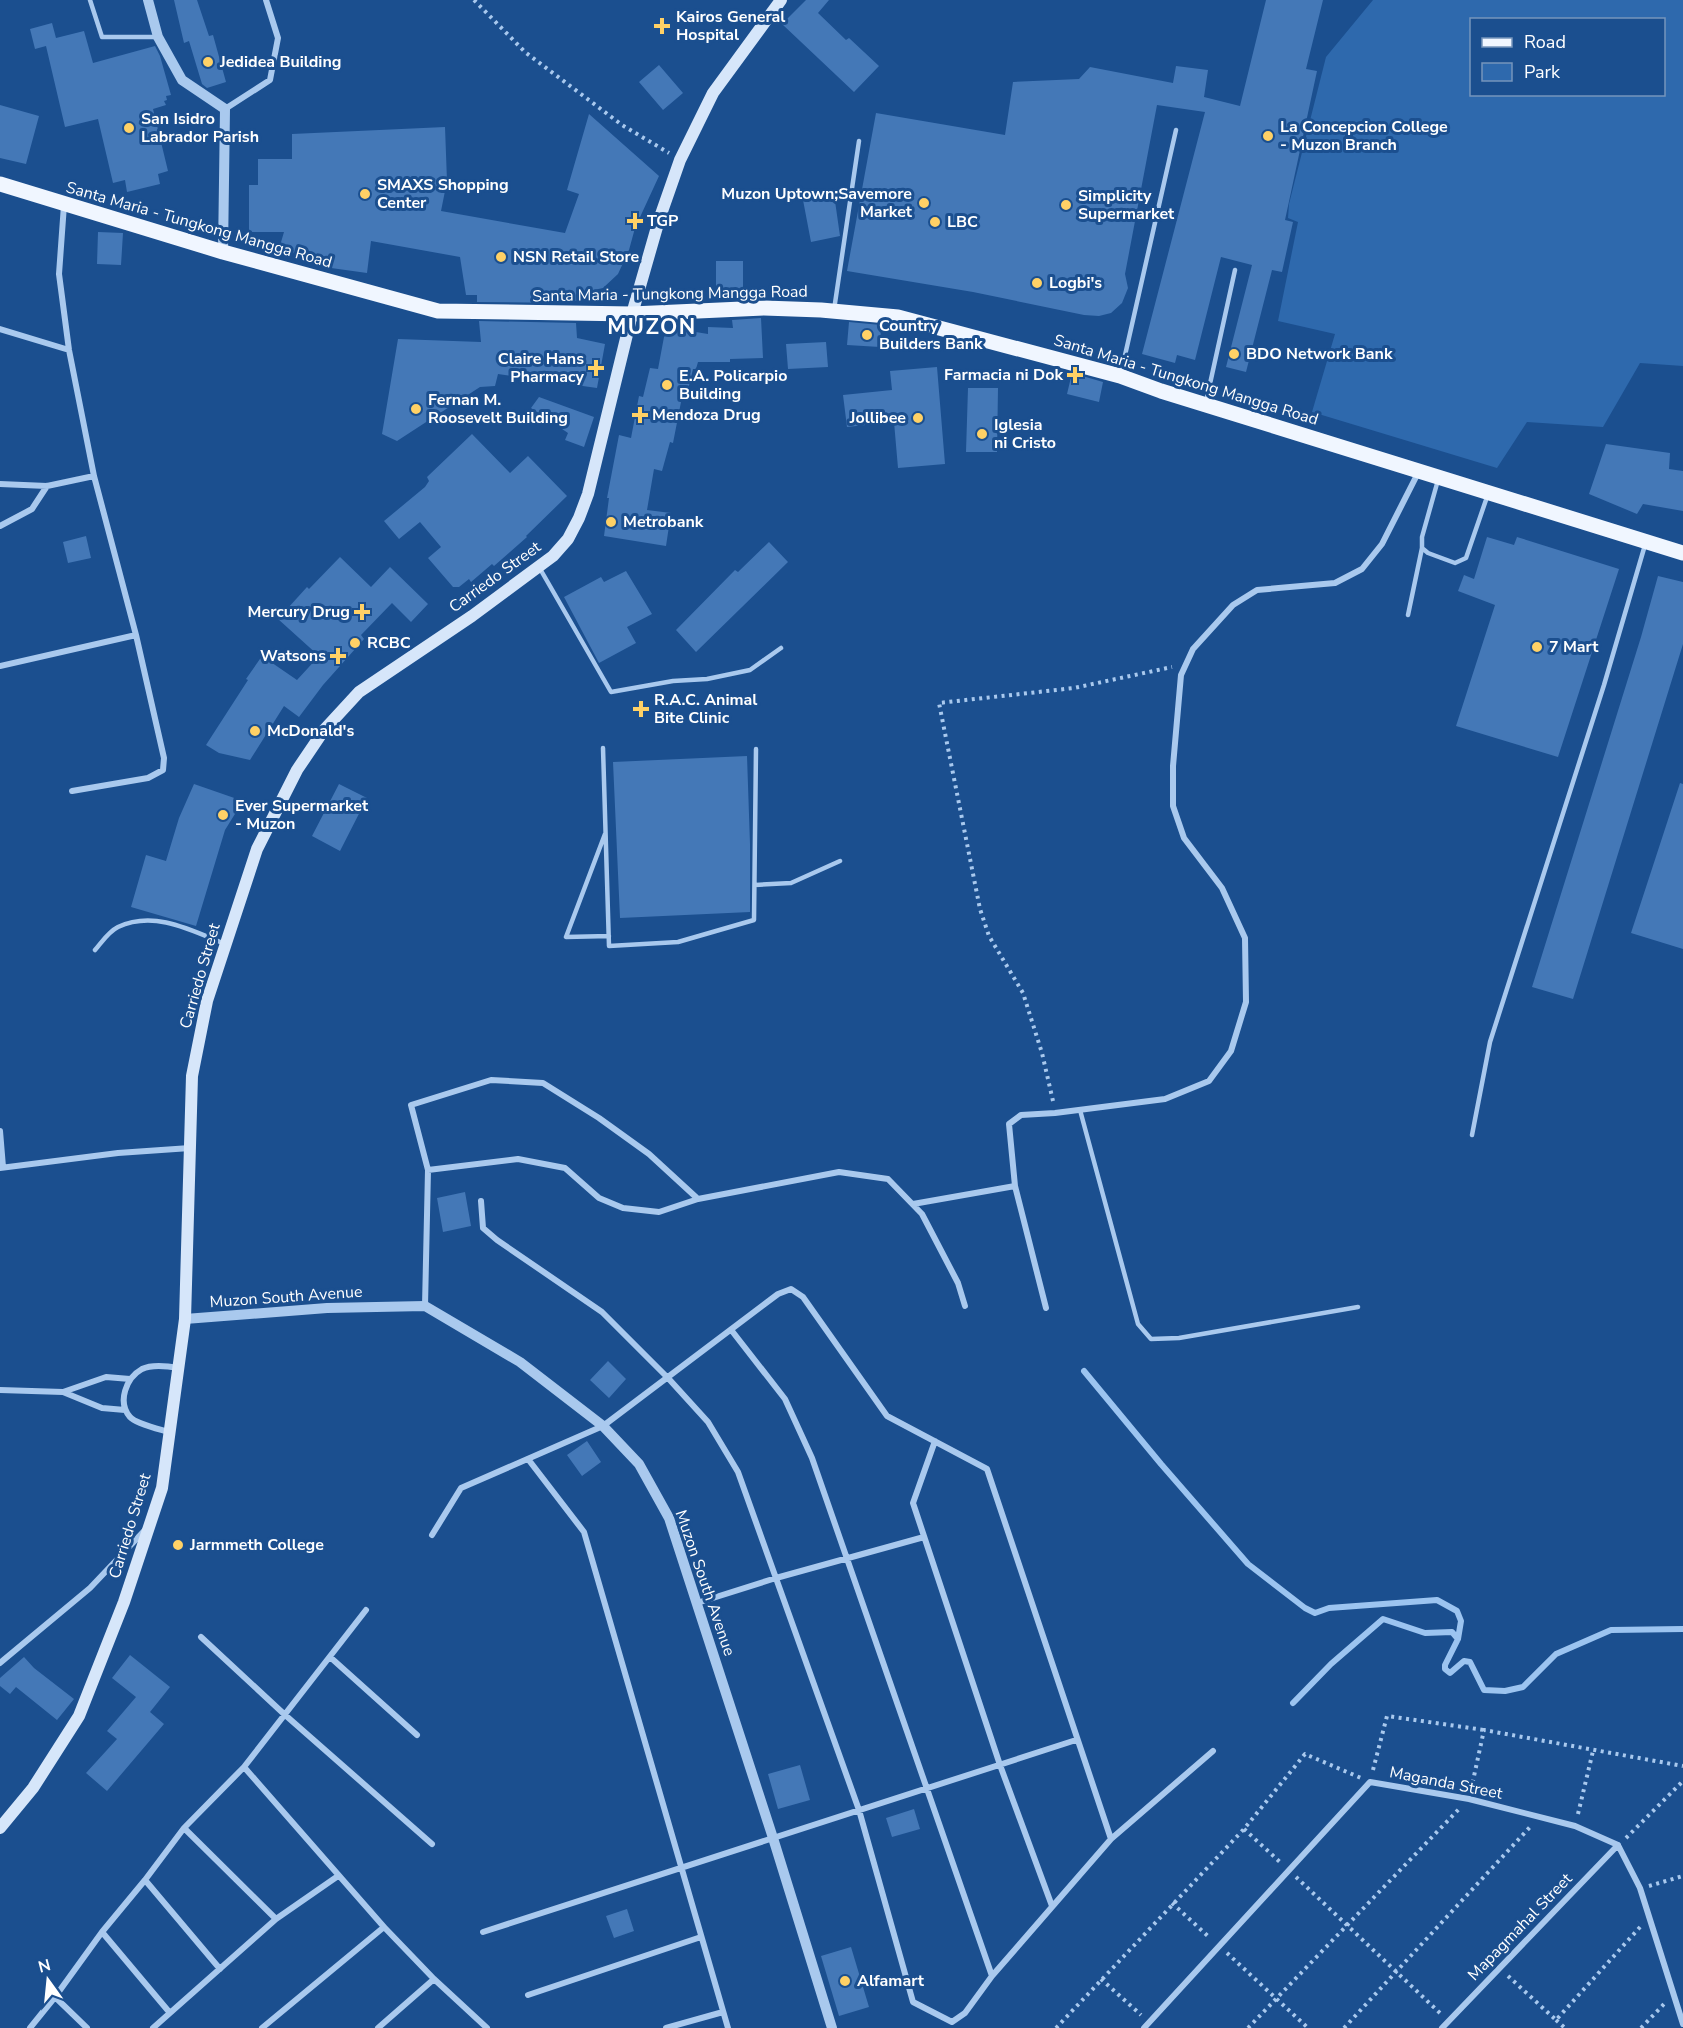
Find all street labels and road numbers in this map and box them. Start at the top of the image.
street label: Santa Maria - Tungkong Mangga Road [63,176,335,274]
street label: Santa Maria - Tungkong Mangga Road [532,281,808,307]
street label: Santa Maria - Tungkong Mangga Road [1051,329,1321,431]
street label: Carriedo Street [445,536,546,618]
street label: Carriedo Street [174,920,226,1031]
street label: Muzon South Avenue [209,1281,363,1313]
street label: Carriedo Street [104,1470,157,1581]
street label: Muzon South Avenue [670,1507,740,1659]
street label: Maganda Street [1388,1761,1505,1805]
street label: Mapagmahal Street [1463,1868,1577,1986]

